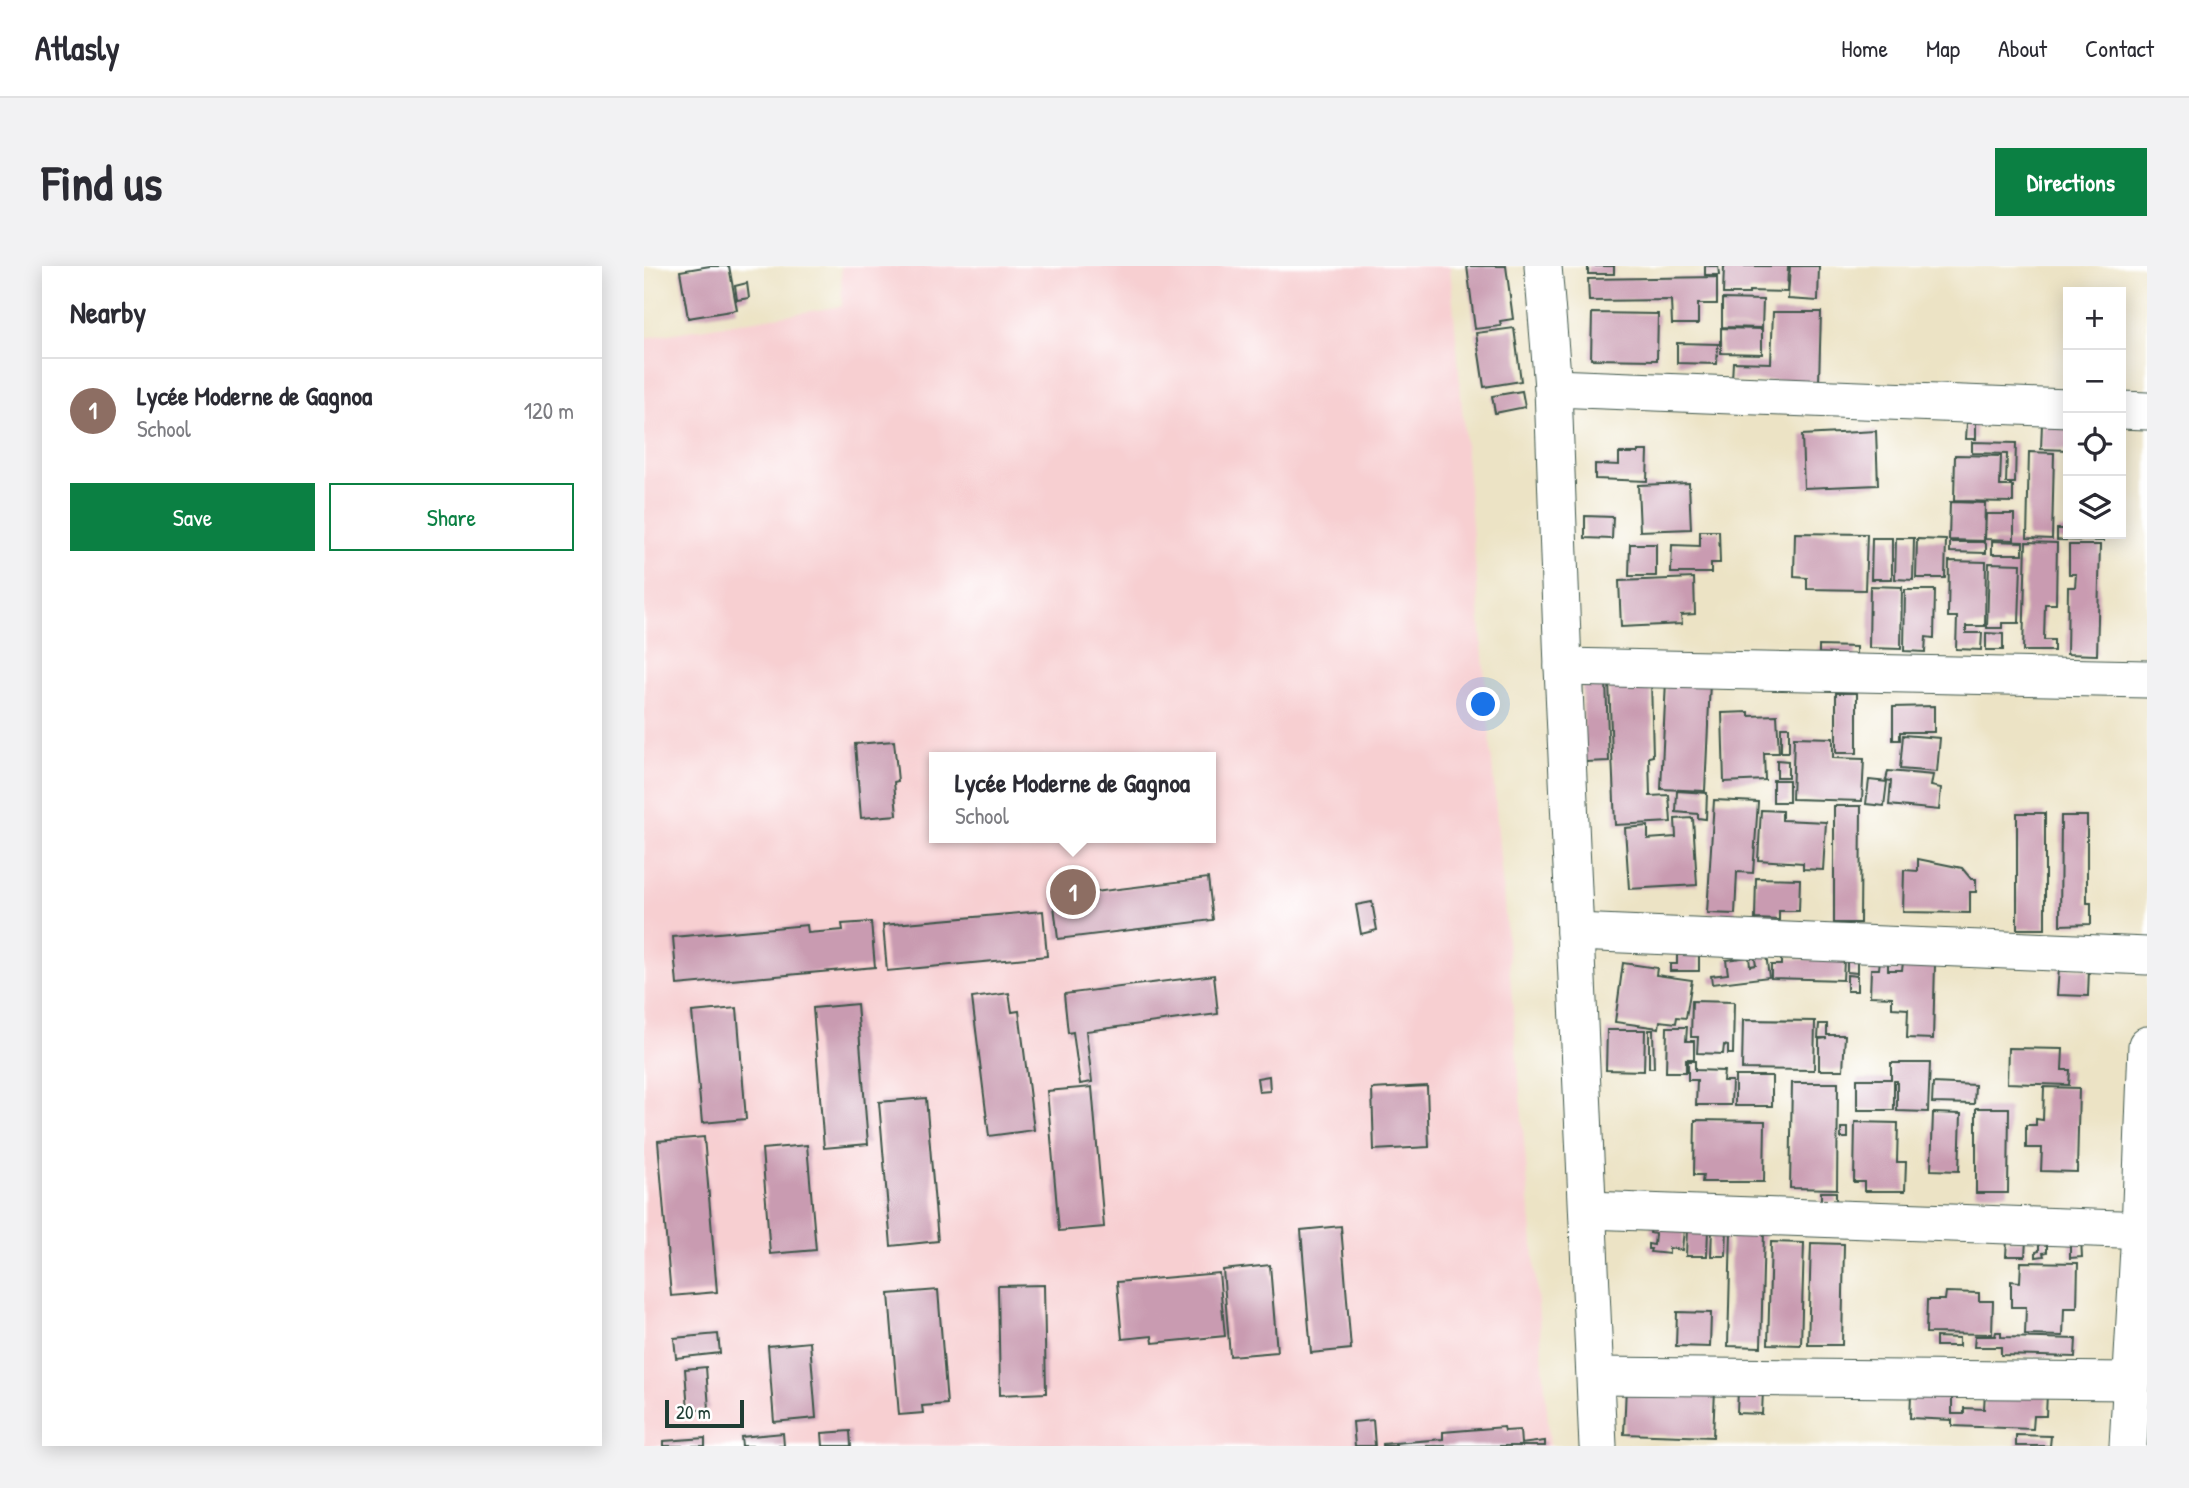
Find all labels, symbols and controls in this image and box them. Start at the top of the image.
text: Atlasly [35,26,120,70]
text: Home [1841,32,1888,64]
text: Map [1926,32,1960,64]
text: About [1998,32,2047,64]
text: Contact [2085,32,2154,64]
button: Directions [1995,148,2147,216]
text: Find us [42,149,162,215]
map controls [2063,287,2126,539]
button: + [2063,287,2126,350]
text: Nearby [70,292,146,332]
button: − [2063,350,2126,413]
text: Lycée Moderne de Gagnoa [137,378,372,413]
text: 1 [89,395,97,426]
text: 120 m [524,395,574,426]
text: School [137,413,191,444]
button: locate [2063,413,2126,476]
button: layers [2063,476,2126,539]
button: Save [70,483,315,551]
button: Share [329,483,574,551]
your location [1466,687,1500,721]
popup [929,752,1216,843]
text: Lycée Moderne de Gagnoa [955,765,1190,800]
text: School [955,800,1009,831]
pin: 1 [1050,866,1096,918]
scale bar [665,1397,744,1429]
text: 20 m [676,1399,711,1425]

